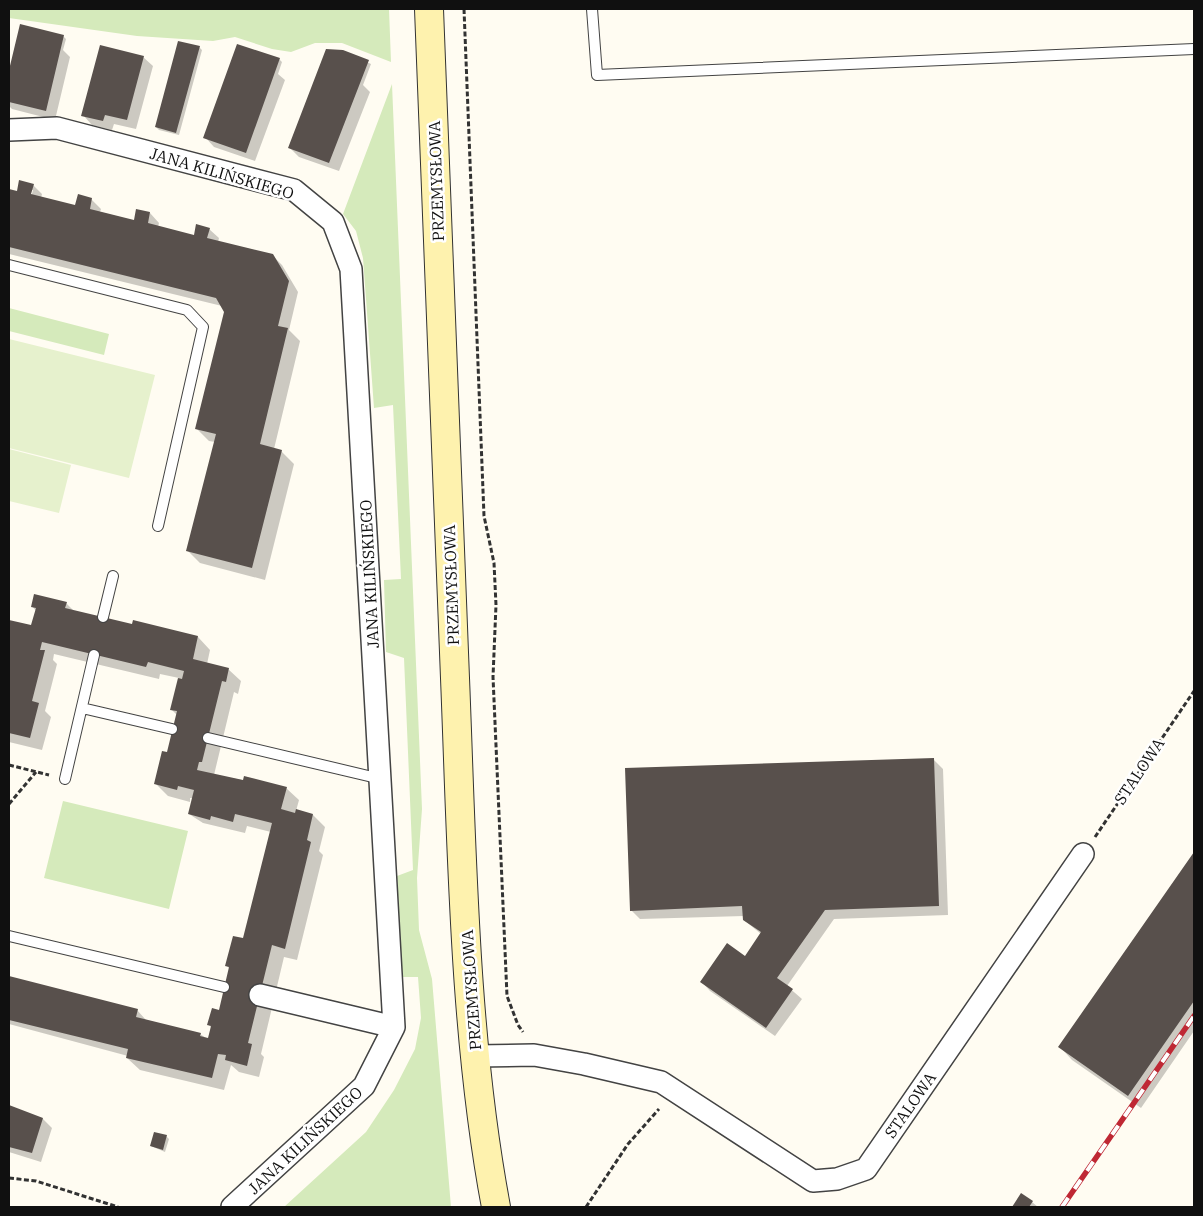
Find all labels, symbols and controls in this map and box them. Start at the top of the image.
street label: PRZEMYSŁOWA [424,120,448,242]
street label: JANA KILIŃSKIEGO [148,142,297,203]
street label: JANA KILIŃSKIEGO [354,499,383,649]
street label: PRZEMYSŁOWA [439,524,463,646]
street label: STALOWA [1109,734,1169,808]
street label: PRZEMYSŁOWA [457,929,485,1051]
street label: STALOWA [880,1068,940,1142]
street label: JANA KILIŃSKIEGO [243,1081,366,1198]

